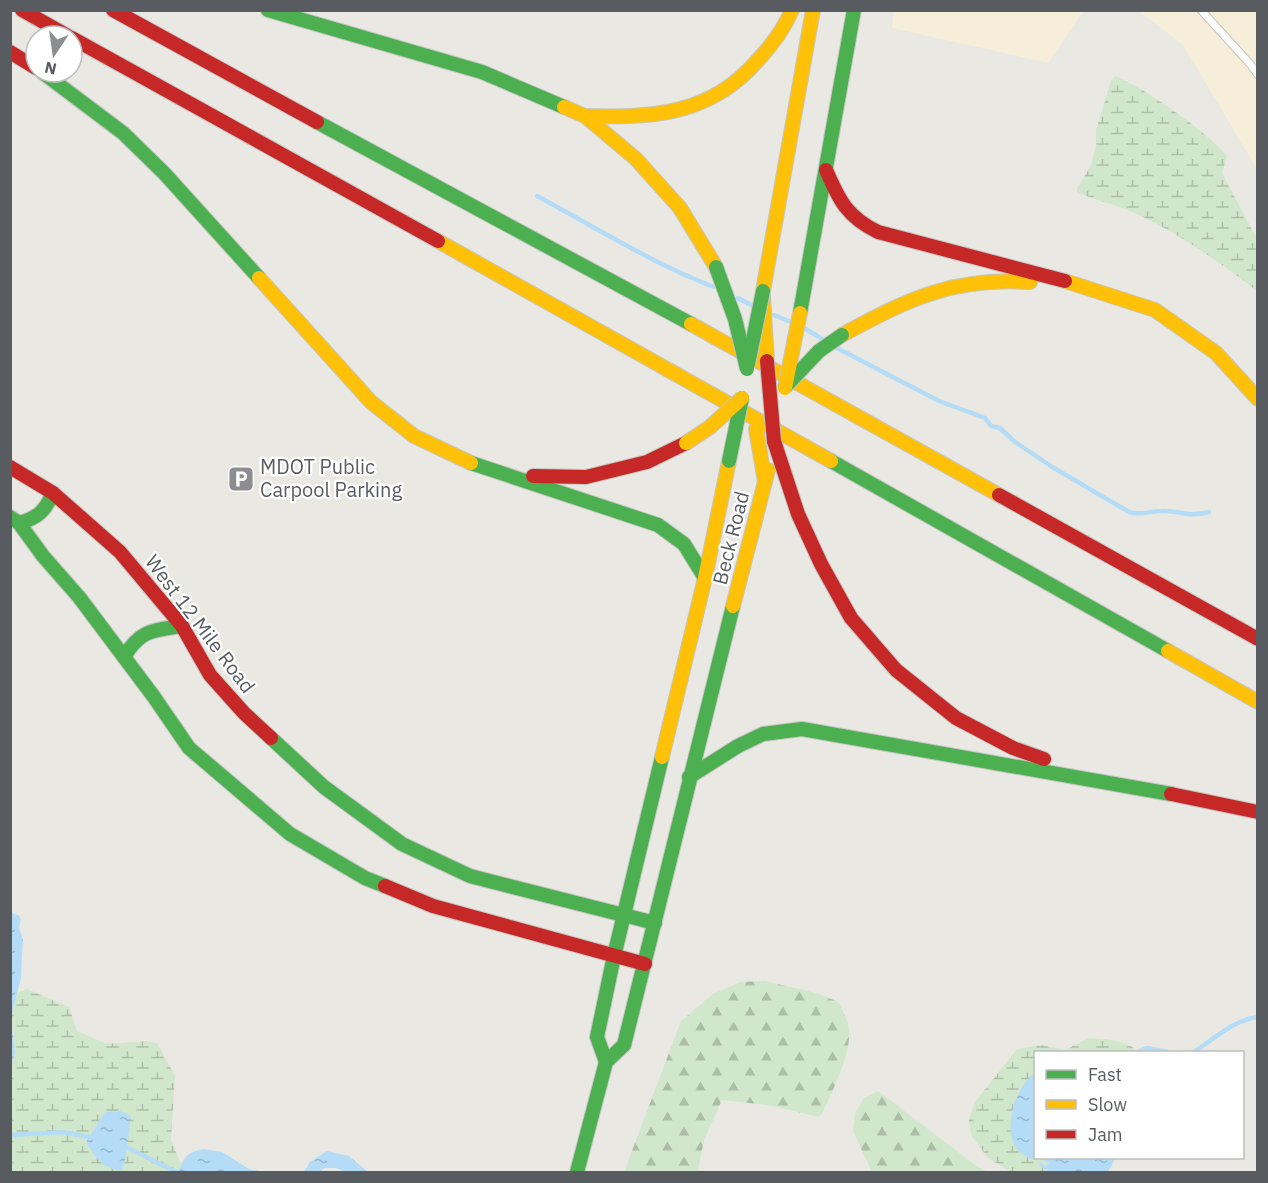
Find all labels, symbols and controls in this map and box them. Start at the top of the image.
north arrow [24,24,84,84]
text: N [43,58,59,80]
place label: MDOT Public Carpool Parking [260,453,402,503]
parking icon: MDOT Public Carpool Parking [226,464,256,494]
street label: Beck Road [706,488,755,587]
street label: West 12 Mile Road [139,549,261,698]
legend [1034,1051,1244,1159]
text: Fast [1088,1063,1122,1086]
text: Slow [1088,1093,1127,1116]
text: Jam [1088,1123,1123,1146]

